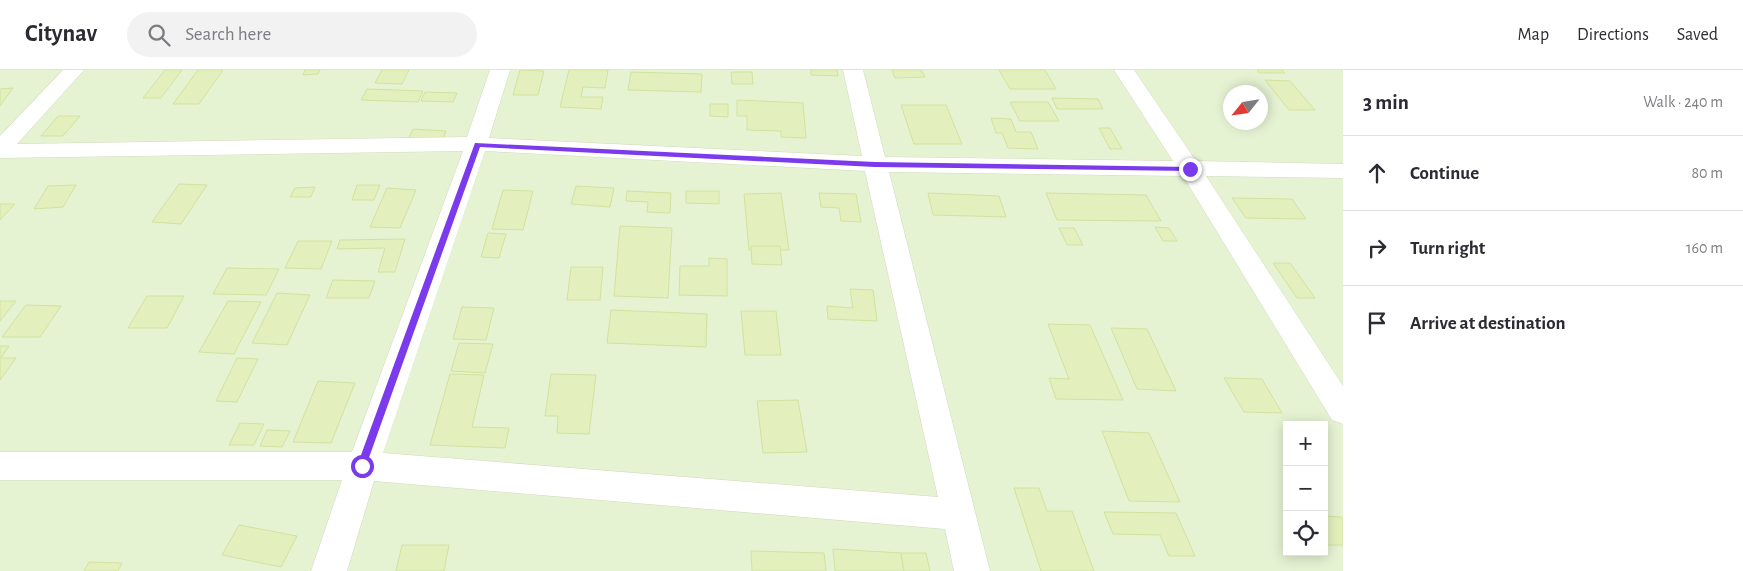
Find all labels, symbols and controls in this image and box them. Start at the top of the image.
search box [127,12,477,57]
icon: search [145,21,173,49]
text: Citynav [25,22,97,46]
text: Search here [185,25,271,44]
text: Map [1518,26,1549,44]
text: Directions [1577,26,1649,44]
text: Saved [1677,26,1718,44]
north arrow [1223,85,1268,130]
text: 3 min [1363,92,1409,113]
text: Walk · 240 m [1643,94,1723,110]
route end [1179,158,1202,181]
icon: ahead [1363,159,1391,187]
text: Continue [1410,164,1479,183]
text: 80 m [1692,165,1723,181]
icon: right [1363,234,1391,262]
text: Turn right [1410,239,1485,258]
text: 160 m [1686,240,1723,256]
icon: arrive [1363,309,1391,337]
text: Arrive at destination [1410,314,1566,333]
map controls [1283,421,1328,556]
button: + [1283,421,1328,466]
route start [351,455,374,478]
button: − [1283,466,1328,511]
button: locate [1283,511,1328,556]

